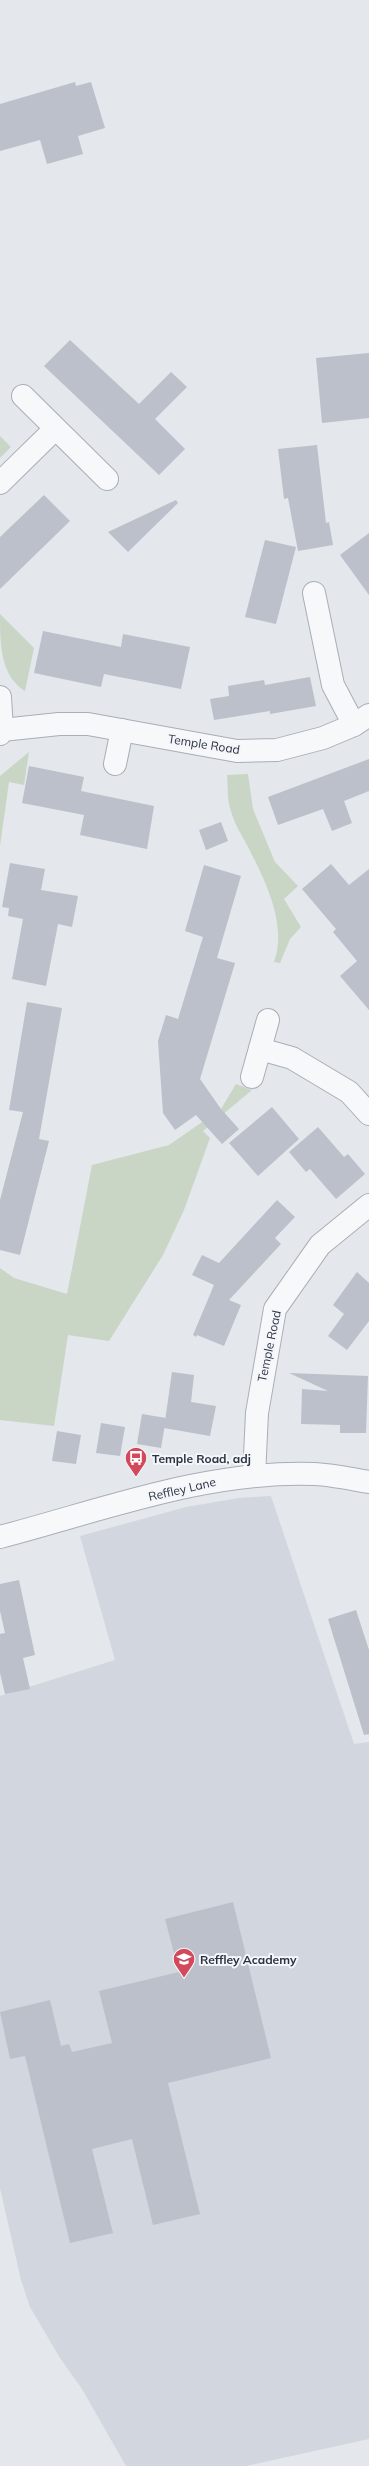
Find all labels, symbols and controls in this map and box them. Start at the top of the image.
street label: Temple Road [167,731,241,757]
street label: Temple Road [254,1309,284,1383]
bus stop icon: Temple Road, adj [123,1445,149,1478]
place label: Temple Road, adj [152,1451,251,1466]
street label: Reffley Lane [147,1474,217,1504]
school or university icon: Reffley Academy [171,1946,197,1979]
place label: Reffley Academy [200,1952,297,1967]

